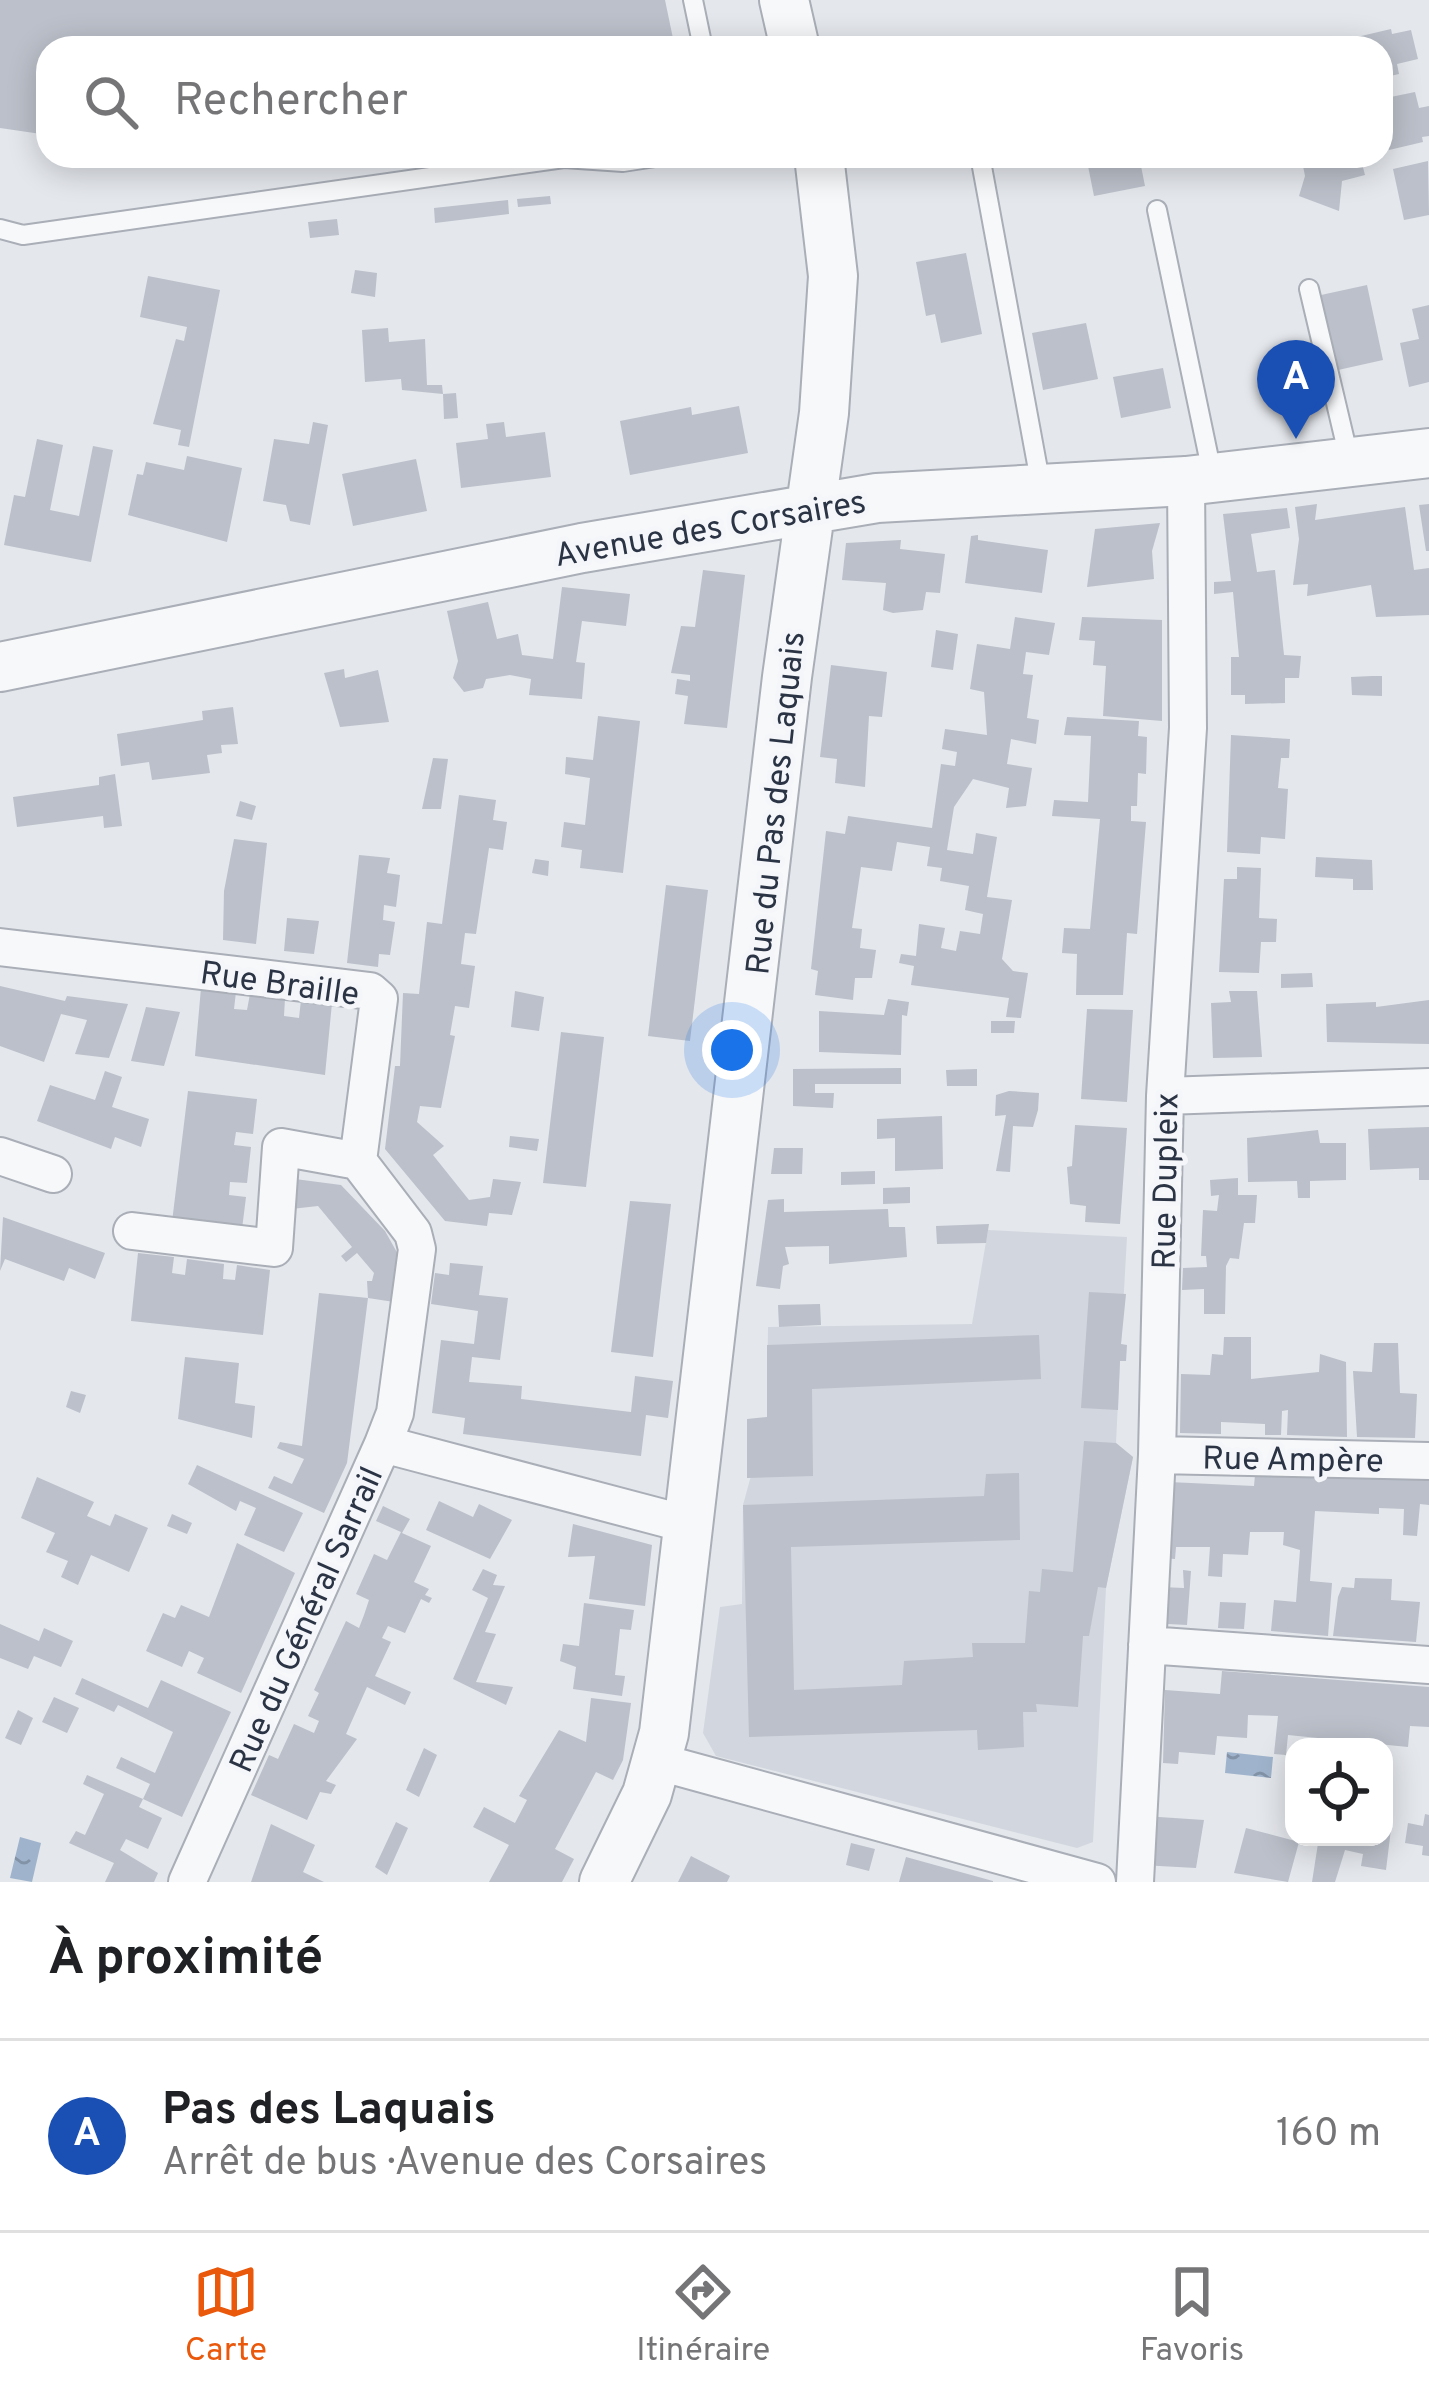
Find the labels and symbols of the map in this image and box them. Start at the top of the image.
pin: A [1257,340,1335,439]
street label: Avenue des Corsaires [552,483,870,579]
street label: Rue du Pas des Laquais [739,630,817,977]
street label: Rue Braille [197,954,362,1018]
your location [702,1020,762,1080]
street label: Rue Dupleix [1145,1092,1191,1270]
street label: Rue Ampère [1202,1439,1384,1485]
street label: Rue du Général Sarrail [222,1461,395,1780]

